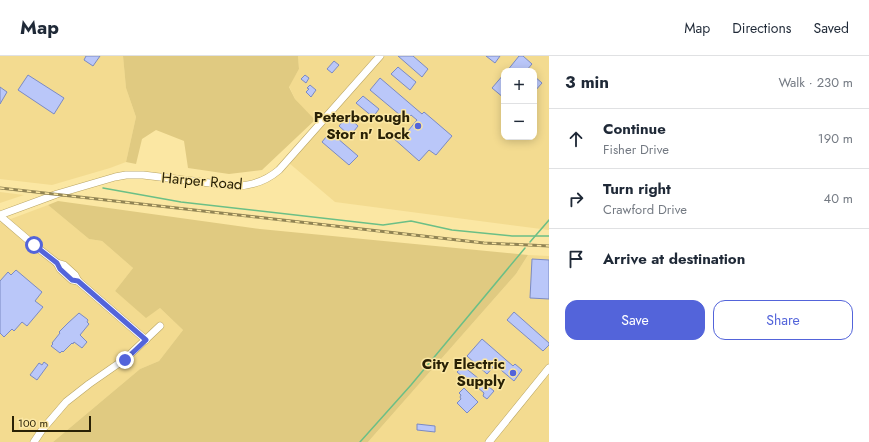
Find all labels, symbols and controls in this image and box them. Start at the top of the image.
text: Map [20,14,59,41]
text: Map [684,18,710,38]
text: Directions [732,18,792,38]
text: Saved [814,18,849,38]
map controls [501,68,537,140]
button: + [501,68,537,104]
text: 3 min [565,70,609,94]
text: Walk · 230 m [778,73,853,92]
button: − [501,104,537,140]
place label: Peterborough Stor n' Lock [314,106,410,145]
text: Continue [603,118,666,140]
marker: Peterborough Stor n' Lock [413,121,423,131]
icon: ahead [565,128,587,150]
text: 190 m [818,129,853,148]
text: Fisher Drive [603,140,669,159]
street label: Harper Road [161,166,243,196]
text: Turn right [603,178,671,200]
icon: right [565,188,587,210]
text: 40 m [824,189,853,208]
text: Crawford Drive [603,200,687,219]
route start [25,236,43,254]
icon: arrive [565,248,587,270]
text: Arrive at destination [603,248,745,270]
button: Save [565,300,705,340]
button: Share [713,300,853,340]
route end [116,351,134,369]
place label: City Electric Supply [422,353,505,392]
marker: City Electric Supply [508,368,518,378]
scale bar [12,414,91,433]
text: 100 m [18,415,48,431]

